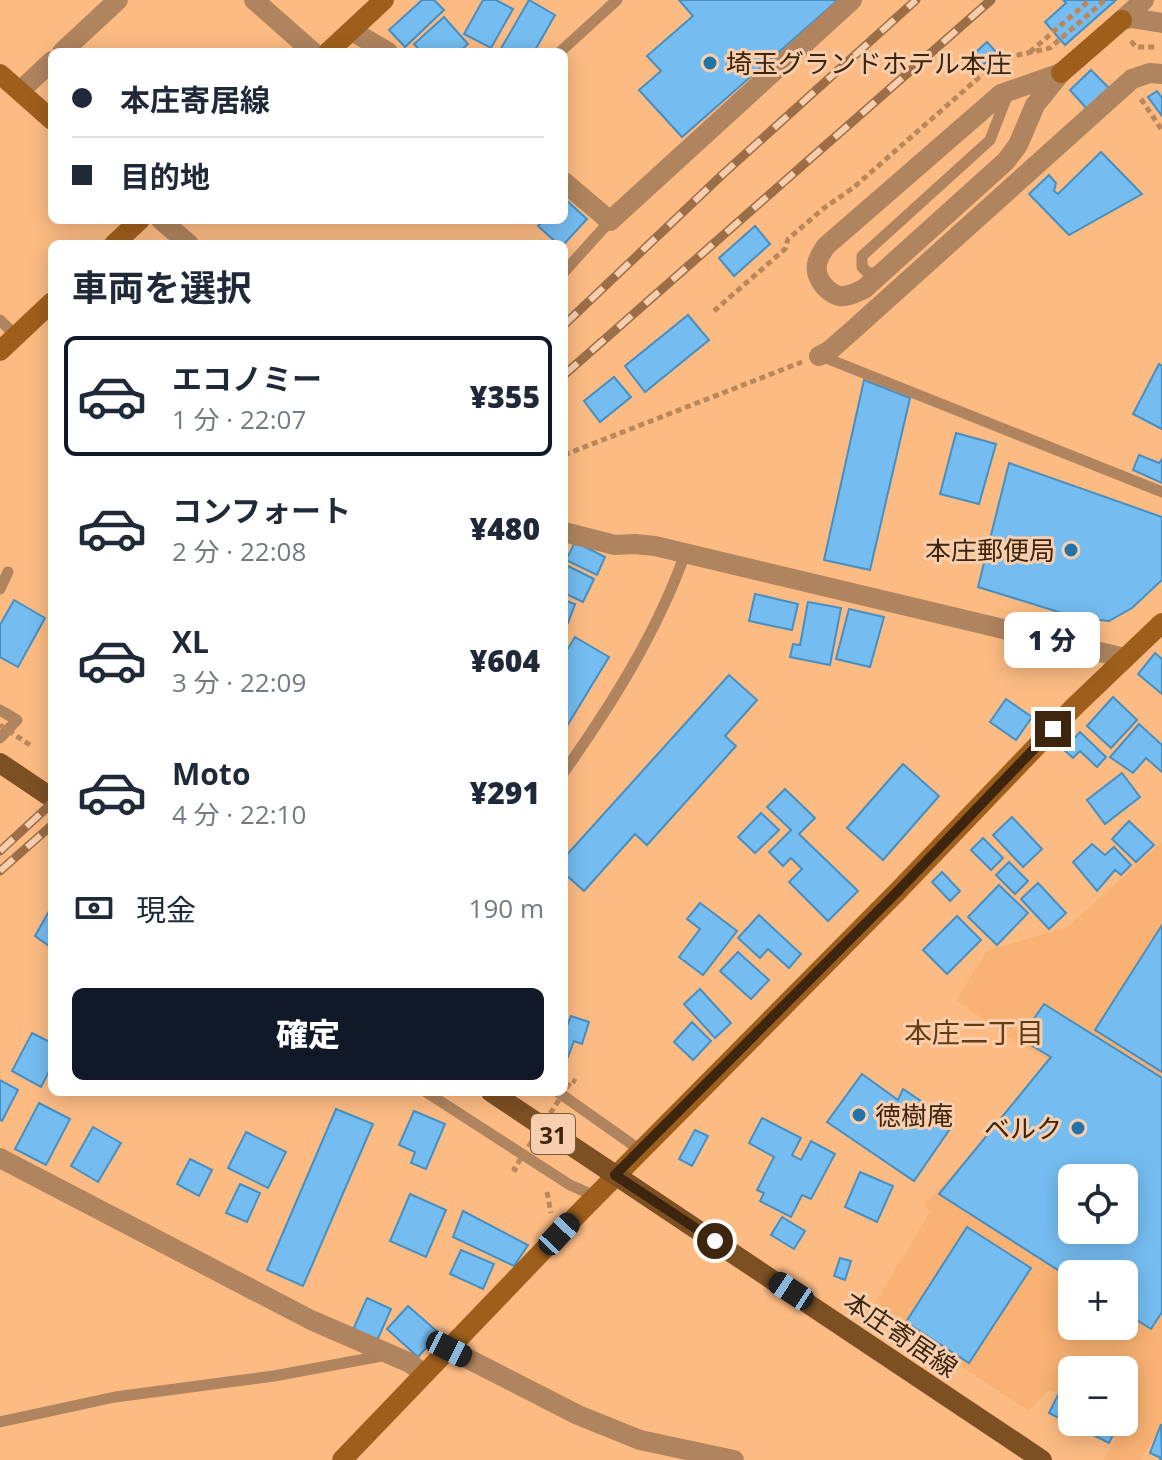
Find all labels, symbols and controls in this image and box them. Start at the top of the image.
place label: 埼玉グランドホテル本庄 [726,45,1012,81]
marker: 埼玉グランドホテル本庄 [701,54,719,72]
text: 本庄寄居線 [120,79,270,120]
text: 目的地 [120,156,210,197]
text: 車両を選択 [72,263,252,312]
text: エコノミー [172,358,322,399]
icon: car [76,360,148,432]
text: ¥355 [470,376,540,417]
text: 1 分 · 22:07 [172,401,306,437]
text: コンフォート [172,490,351,531]
icon: car [76,492,148,564]
text: ¥480 [470,508,540,549]
place label: 本庄郵便局 [925,532,1055,568]
text: 2 分 · 22:08 [172,533,306,569]
marker: 本庄郵便局 [1062,541,1080,559]
callout: 1 分 [1005,613,1101,669]
text: XL [172,621,209,662]
text: 1 分 [1028,622,1076,658]
icon: car [76,624,148,696]
text: ¥604 [470,640,540,681]
text: 3 分 · 22:09 [172,664,306,700]
route end [1035,711,1071,747]
text: Moto [172,753,250,794]
icon: car [76,756,148,828]
text: ¥291 [470,772,540,813]
text: 4 分 · 22:10 [172,796,306,832]
icon: cash [72,886,116,930]
text: 現金 [136,889,196,930]
text: 190 m [469,890,544,926]
button: 確定 [72,988,544,1080]
district label: 本庄二丁目 [904,1013,1044,1051]
place label: 徳樹庵 [875,1097,953,1133]
marker: 徳樹庵 [850,1106,868,1124]
place label: ベルク [984,1110,1062,1146]
road number: 31 [531,1114,575,1154]
marker: ベルク [1069,1119,1087,1137]
map controls [1058,1164,1138,1436]
button: locate [1058,1164,1138,1244]
car [534,1208,584,1260]
route start [697,1223,733,1259]
button: + [1058,1260,1138,1340]
car [764,1268,818,1314]
street label: 本庄寄居線 [837,1283,965,1385]
car [422,1327,476,1371]
button: − [1058,1356,1138,1436]

